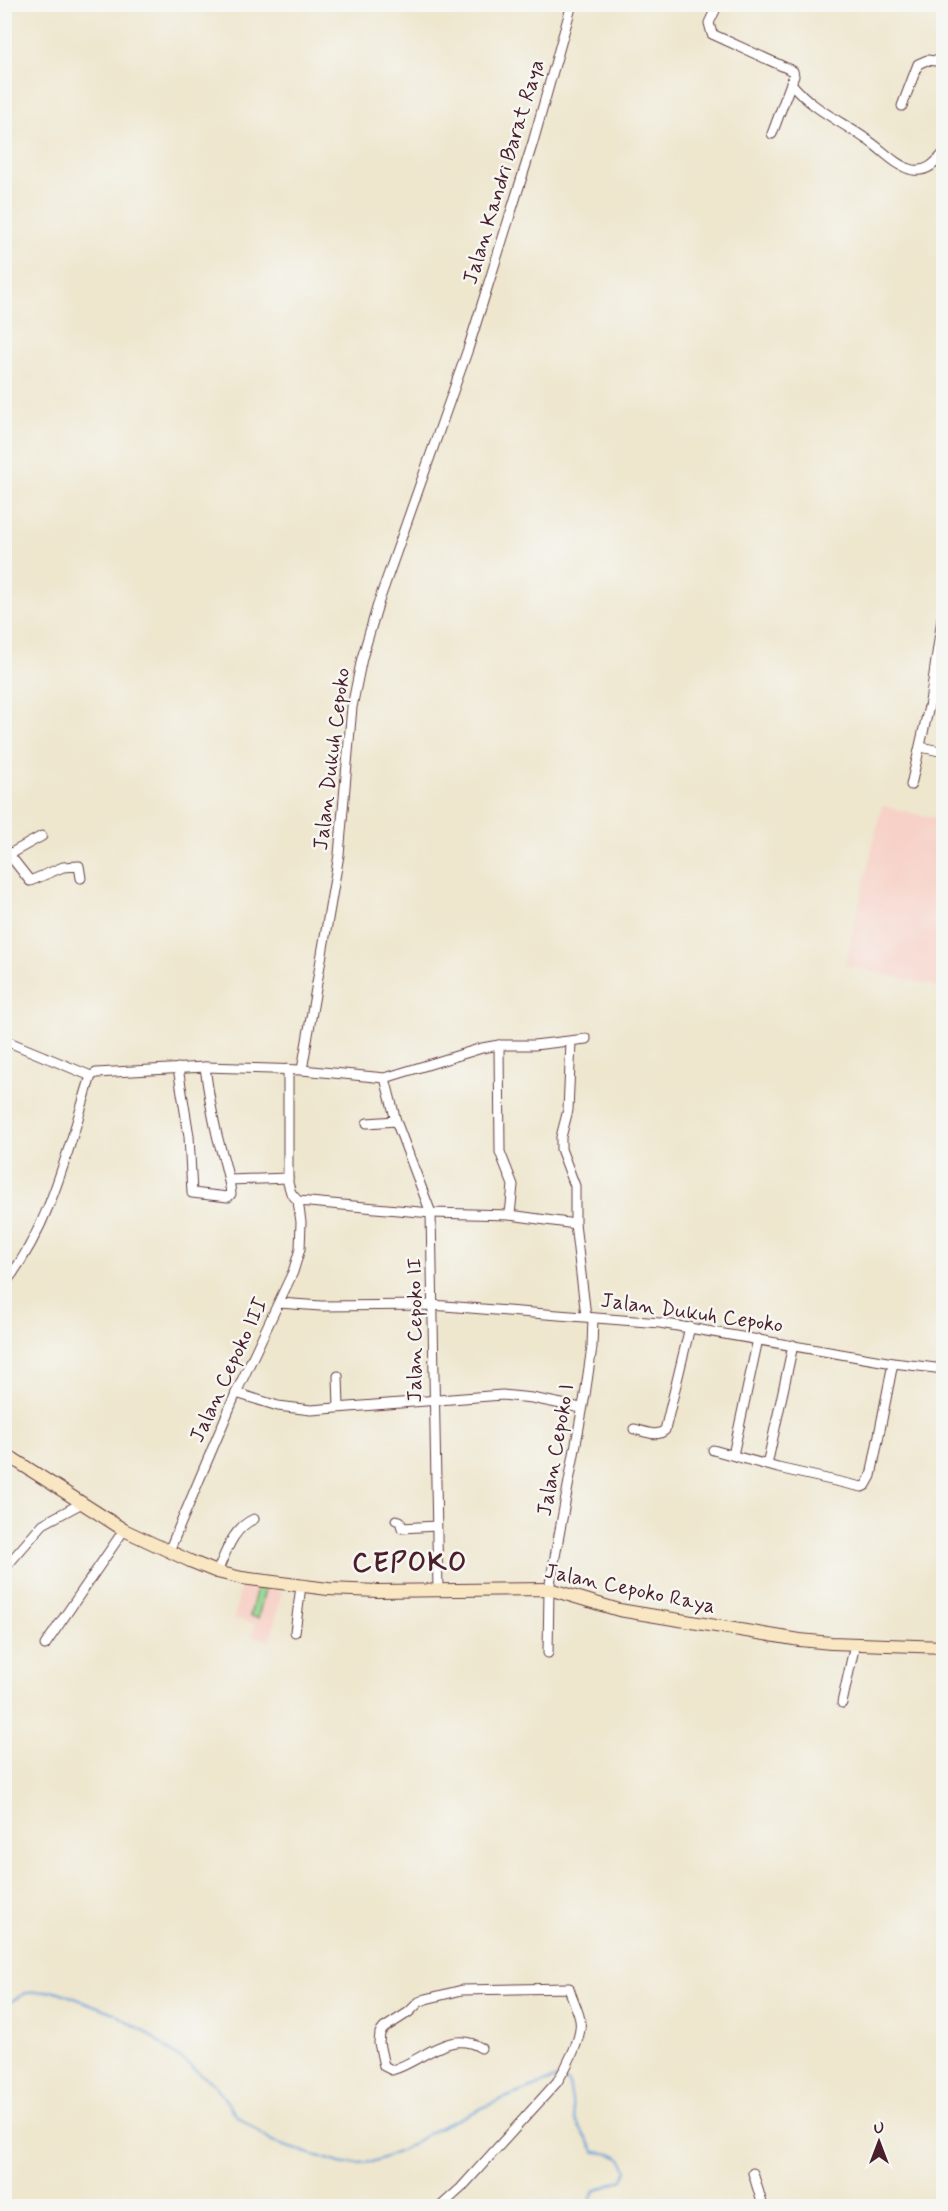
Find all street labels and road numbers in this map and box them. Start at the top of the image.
street label: Jalan Kandri Barat Raya [456,56,552,288]
street label: Jalan Dukuh Cepoko [307,666,357,852]
street label: Jalan Cepoko II [401,1258,429,1402]
street label: Jalan Dukuh Cepoko [599,1286,785,1340]
street label: Jalan Cepoko III [183,1293,275,1447]
street label: Jalan Cepoko I [531,1382,581,1518]
street label: Jalan Cepoko Raya [542,1557,718,1621]

